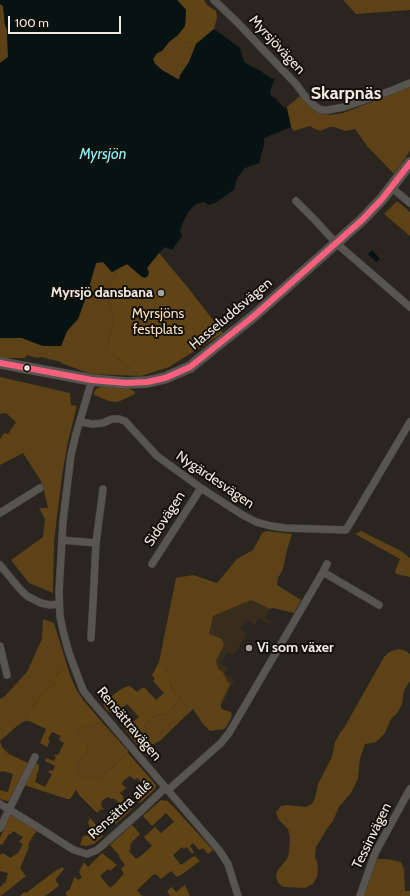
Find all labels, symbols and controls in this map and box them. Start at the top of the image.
scale bar [10,8,123,34]
street label: Myrsjövägen [245,12,309,78]
text: 100 m [15,15,49,30]
district label: Skarpnäs [311,83,381,105]
water label: Myrsjön [80,146,126,164]
street label: Hasseluddsvägen [186,275,276,353]
place label: Myrsjö dansbana [51,285,153,301]
marker: Myrsjö dansbana [156,288,166,298]
park label: Myrsjöns festplats [132,306,184,338]
unlabelled marker [22,363,32,373]
street label: Nygärdesvägen [173,448,257,512]
street label: Sidovägen [141,488,189,550]
place label: Vi som växer [257,640,334,656]
marker: Vi som växer [244,643,254,653]
street label: Rensättravägen [93,684,165,764]
street label: Rensättra allé [85,777,155,843]
street label: Tessinvägen [349,800,395,872]

